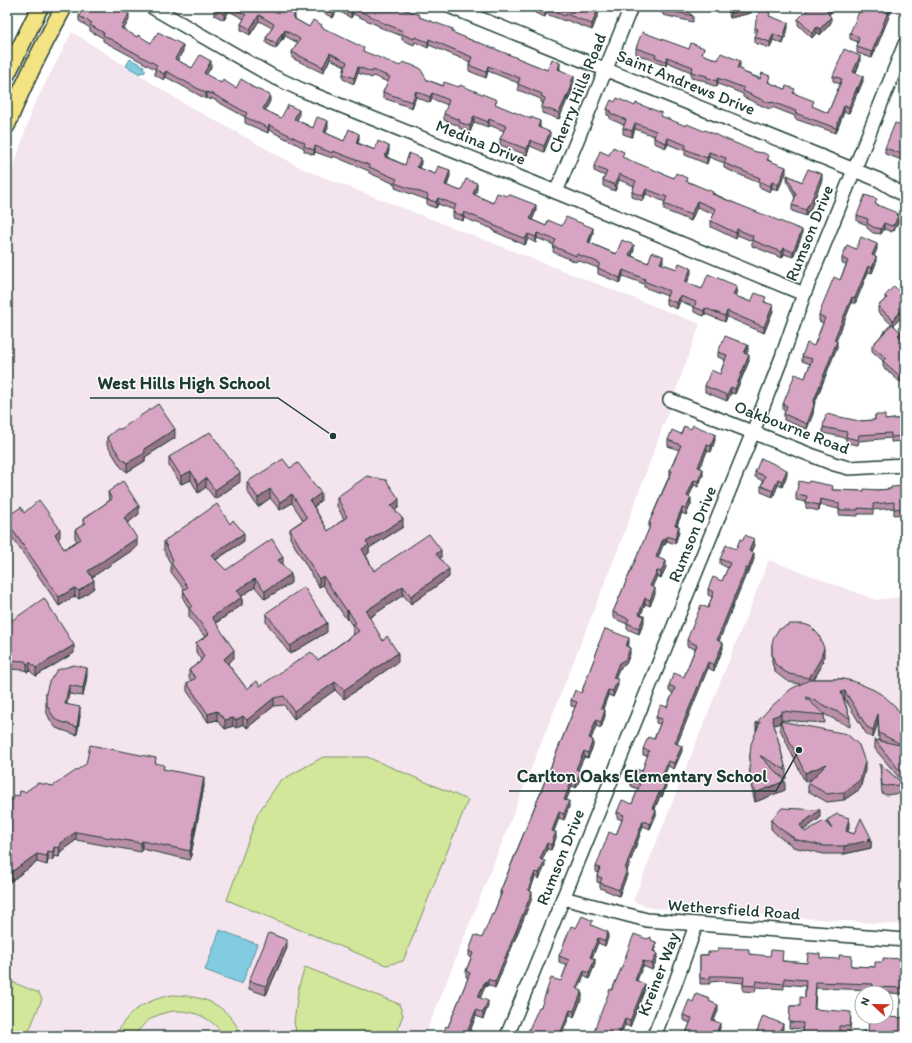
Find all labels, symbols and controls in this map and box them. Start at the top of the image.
street label: Cherry Hills Road [544,30,610,156]
street label: Saint Andrews Drive [614,45,758,119]
street label: Medina Drive [433,115,529,169]
street label: Rumson Drive [781,182,837,284]
callout: West Hills High School [90,368,278,398]
text: West Hills High School [98,372,271,394]
street label: Oakbourne Road [732,396,852,458]
street label: Rumson Drive [664,483,720,585]
callout: Carlton Oaks Elementary School [509,761,776,791]
text: Carlton Oaks Elementary School [517,765,768,787]
street label: Rumson Drive [532,806,588,908]
street label: Wethersfield Road [667,894,802,924]
street label: Kreiner Way [633,929,683,1019]
north arrow [854,985,894,1025]
text: N [858,996,873,1007]

